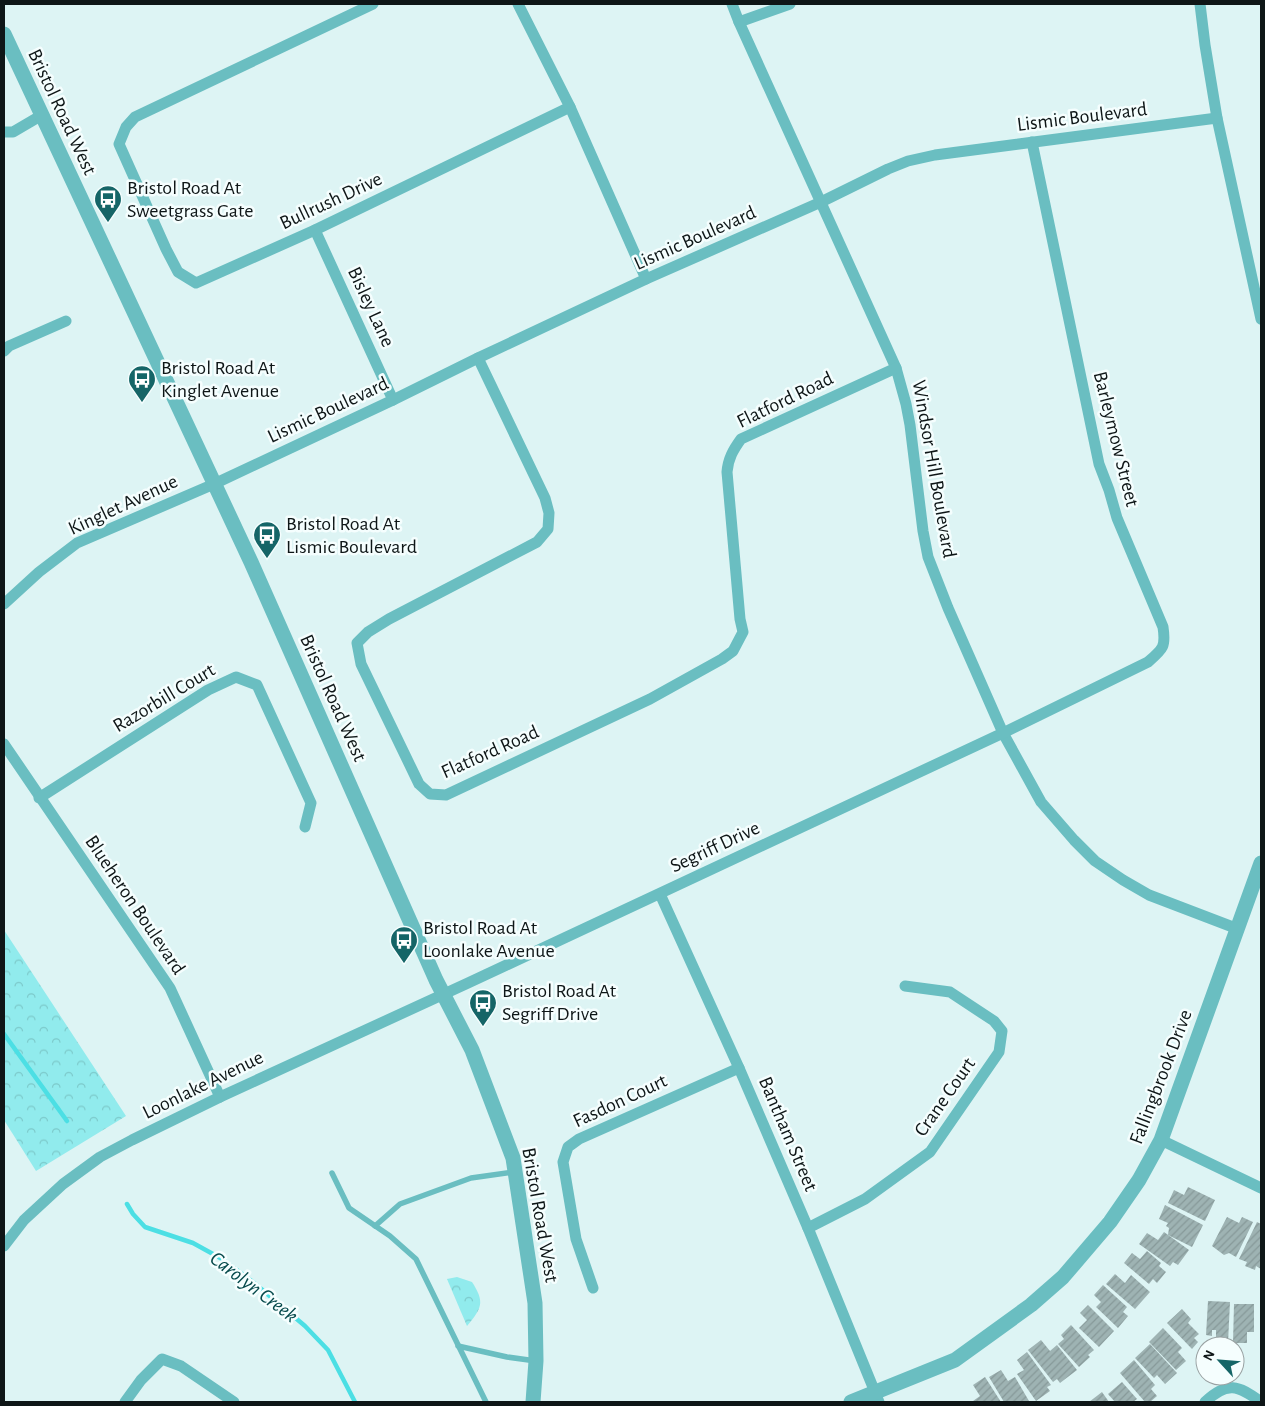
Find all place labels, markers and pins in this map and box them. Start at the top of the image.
place label: Bristol Road At Sweetgrass Gate [127,178,253,221]
bus stop icon: Bristol Road At Sweetgrass Gate [93,184,123,223]
place label: Bristol Road At Kinglet Avenue [161,358,279,401]
bus stop icon: Bristol Road At Kinglet Avenue [127,364,157,403]
place label: Bristol Road At Lismic Boulevard [286,514,417,557]
bus stop icon: Bristol Road At Lismic Boulevard [252,520,282,559]
place label: Bristol Road At Loonlake Avenue [423,918,555,961]
bus stop icon: Bristol Road At Loonlake Avenue [389,925,419,964]
place label: Bristol Road At Segriff Drive [502,981,617,1024]
bus stop icon: Bristol Road At Segriff Drive [468,988,498,1027]

